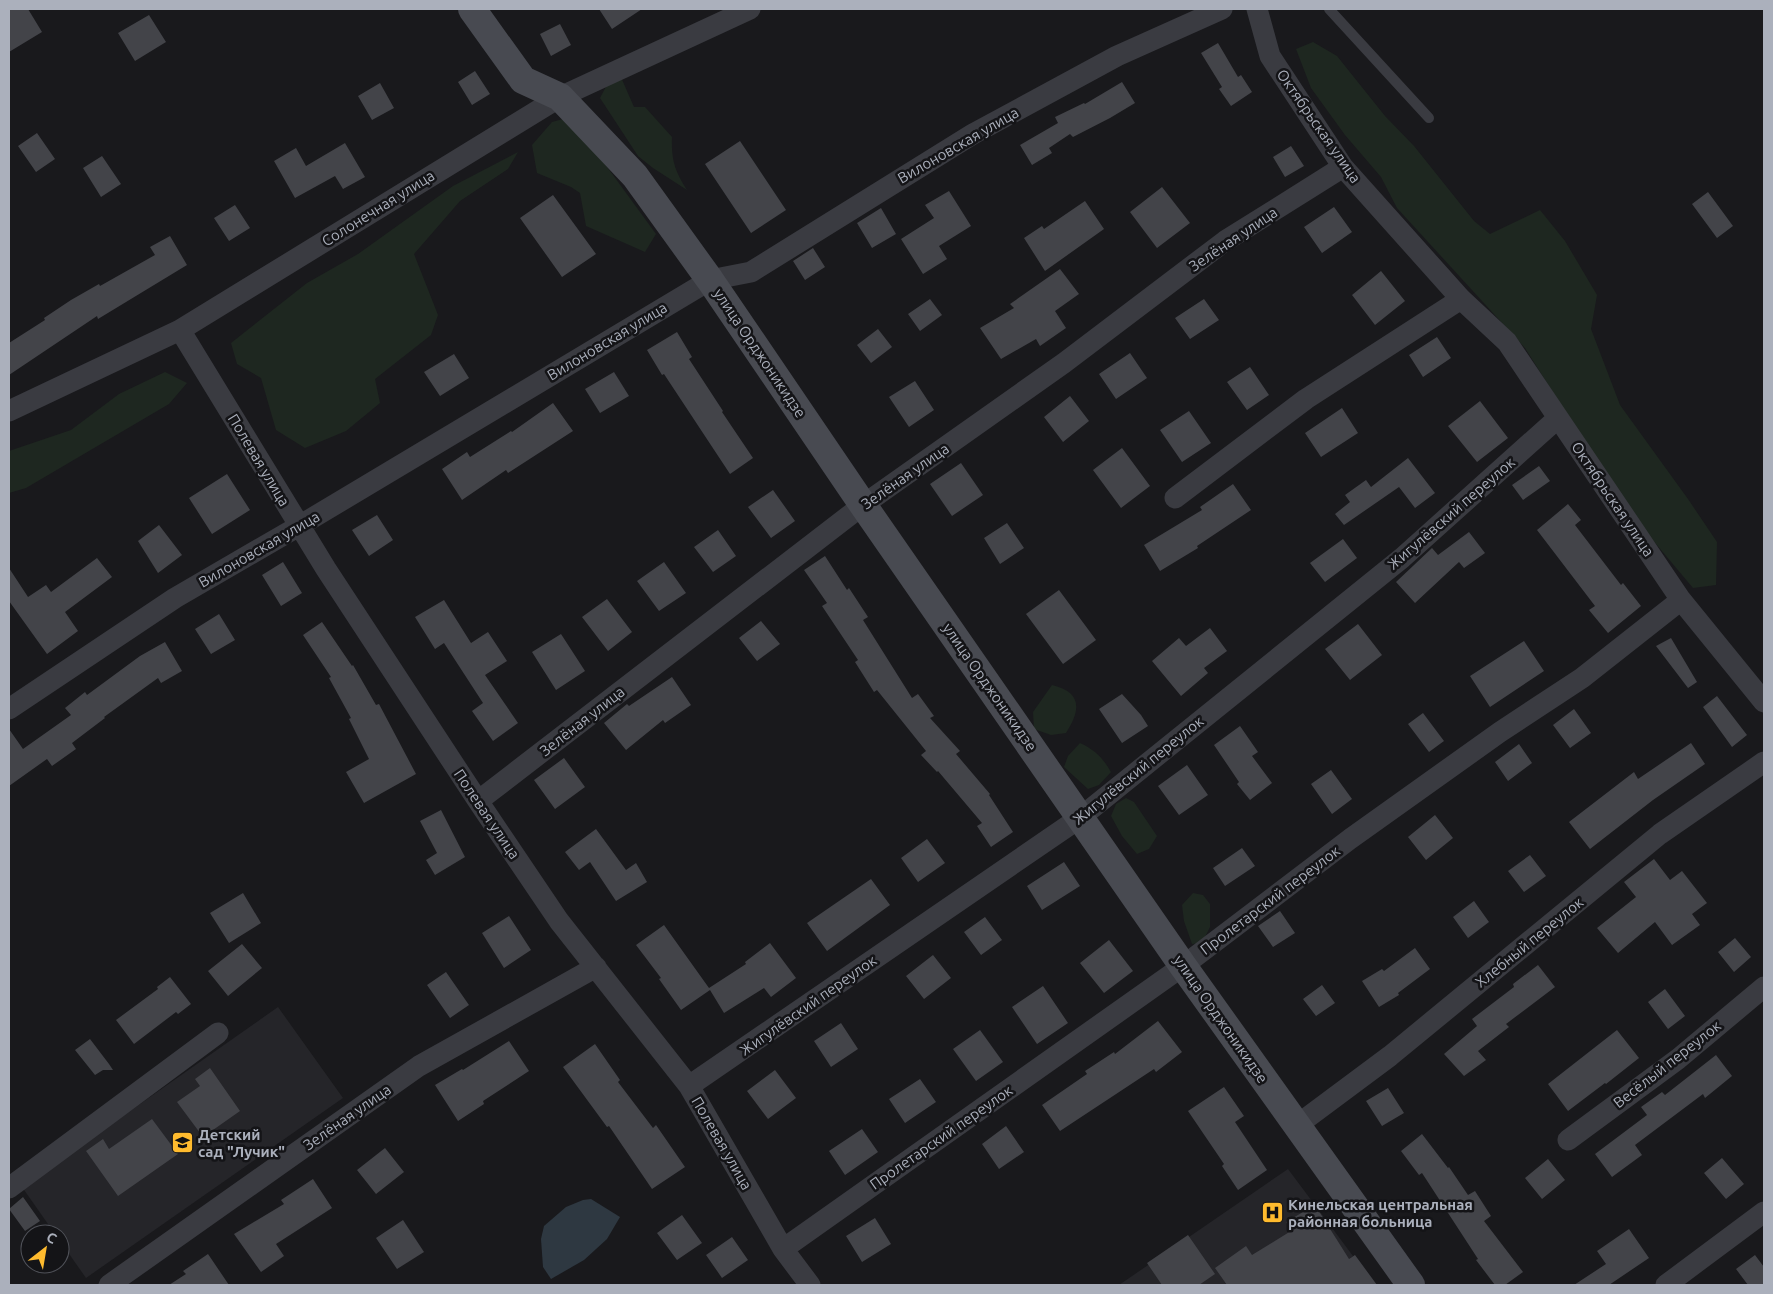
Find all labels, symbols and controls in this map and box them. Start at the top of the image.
street label: Октябрьская улица [1273,66,1365,186]
street label: Вилоновская улица [895,103,1021,187]
street label: Солонечная улица [319,166,437,250]
street label: Зелёная улица [1186,203,1280,275]
street label: улица Орджоникидзе [710,285,810,421]
street label: Вилоновская улица [544,299,670,383]
street label: Полевая улица [225,411,293,509]
street label: Октябрьская улица [1568,439,1658,559]
street label: Зелёная улица [858,440,952,512]
street label: Жигулёвский переулок [1384,453,1518,573]
street label: Вилоновская улица [196,507,322,591]
street label: улица Орджоникидзе [939,620,1041,754]
street label: Зелёная улица [536,683,628,759]
street label: Жигулёвский переулок [1069,712,1207,828]
street label: Полевая улица [451,766,523,862]
street label: Пролетарский переулок [1197,842,1343,958]
street label: Хлебный переулок [1472,893,1587,991]
street label: Жигулёвский переулок [737,951,880,1059]
street label: улица Орджоникидзе [1170,952,1272,1086]
street label: Весёлый переулок [1610,1017,1724,1111]
street label: Зелёная улица [300,1081,394,1153]
street label: Пролетарский переулок [866,1081,1016,1193]
street label: Полевая улица [688,1093,756,1193]
place label: Детский сад "Лучик" [198,1126,285,1160]
school or university icon: Детский сад "Лучик" [170,1131,194,1155]
place label: Кинельская центральная районная больница [1288,1196,1473,1230]
hospital icon: Кинельская центральная районная больница [1260,1201,1284,1225]
north arrow [20,1224,70,1274]
text: С [44,1229,60,1247]

